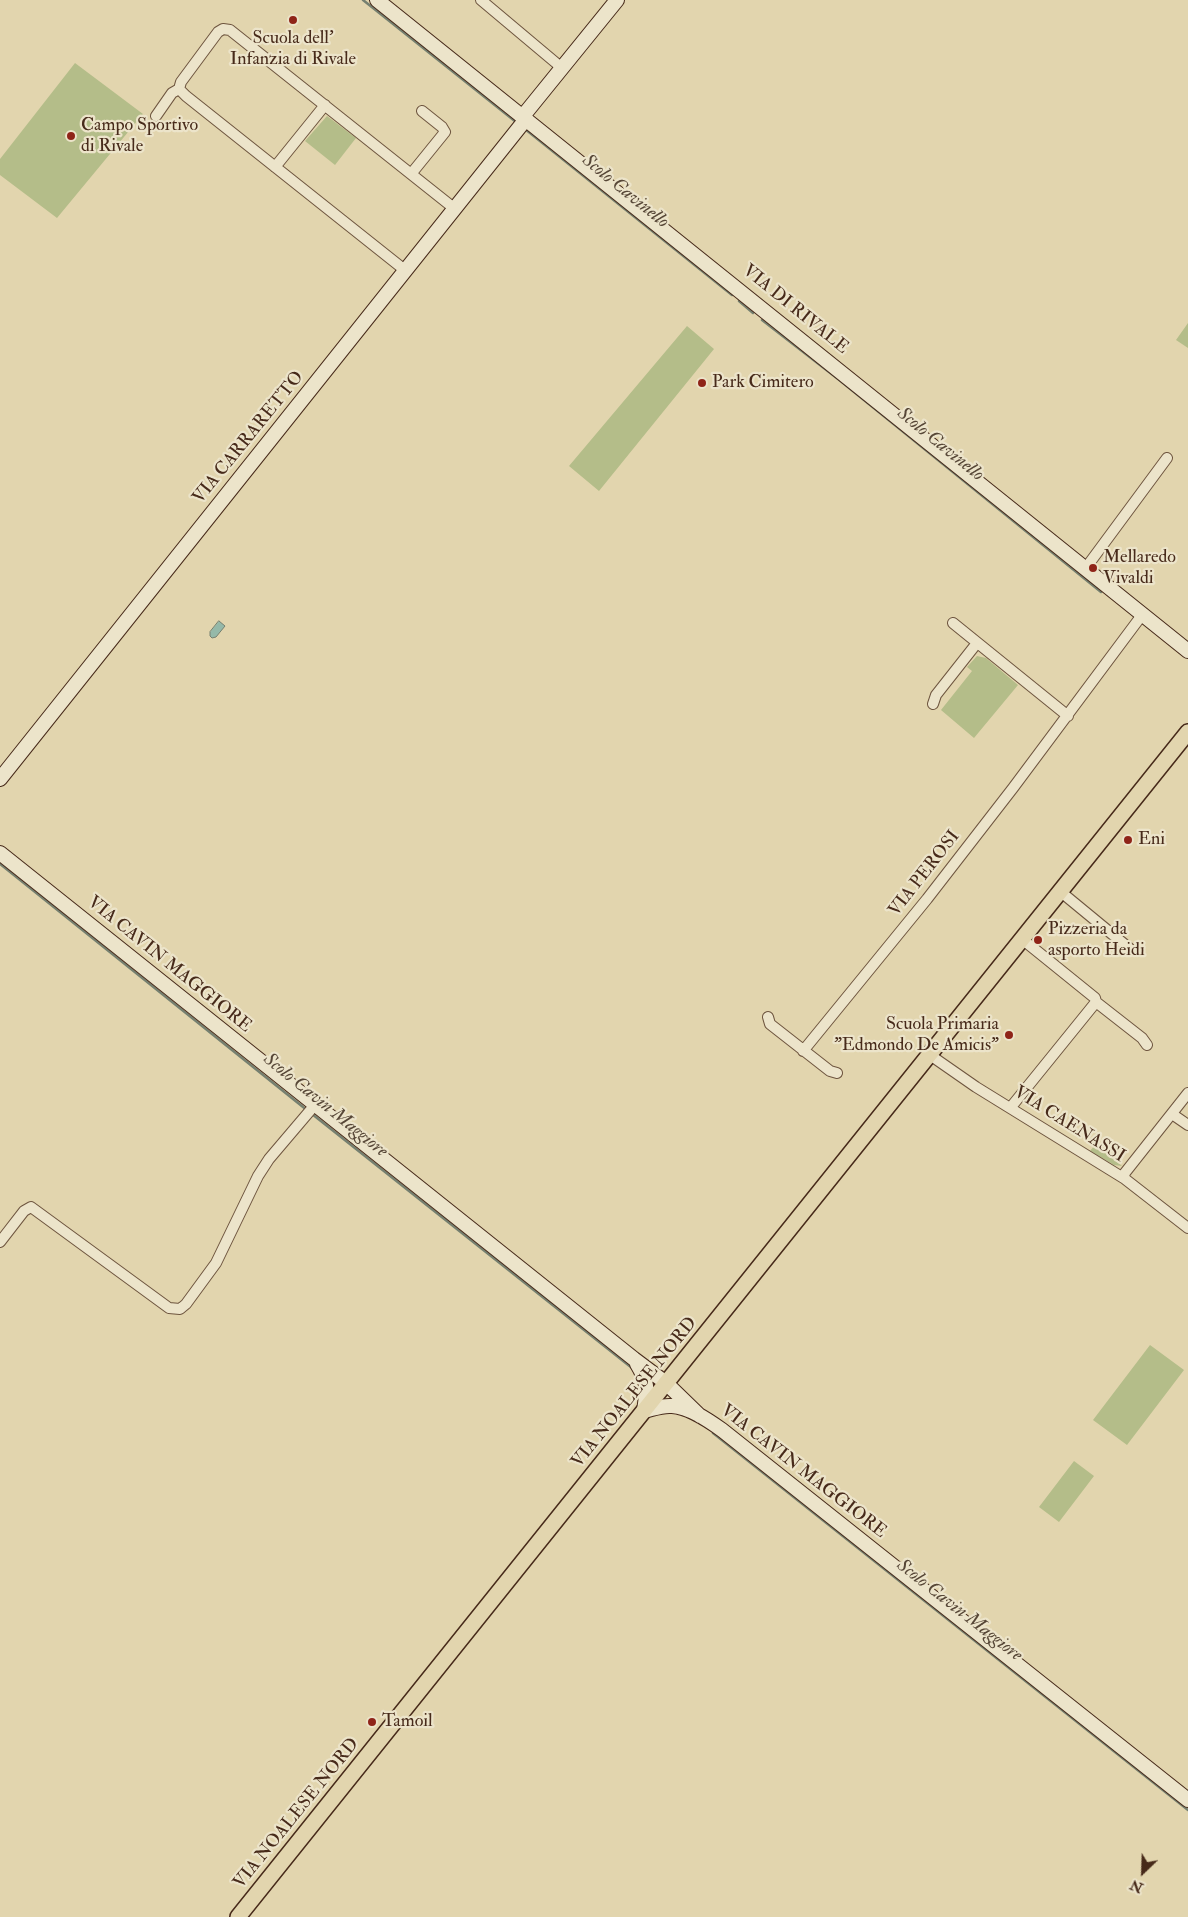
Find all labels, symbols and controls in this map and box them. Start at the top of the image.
marker: Scuola dell' Infanzia di Rivale [287,14,299,26]
place label: Scuola dell' Infanzia di Rivale [230,28,356,70]
place label: Campo Sportivo di Rivale [81,115,198,158]
marker: Campo Sportivo di Rivale [65,130,77,142]
water label: Scolo Cavinello [577,150,673,234]
street label: VIA DI RIVALE [738,261,852,359]
street label: VIA CARRARETTO [189,367,309,509]
place label: Park Cimitero [712,372,814,394]
marker: Park Cimitero [696,377,708,389]
water label: Scolo Cavinello [892,403,988,487]
place label: Mellaredo Vivaldi [1103,547,1176,590]
marker: Mellaredo Vivaldi [1087,562,1099,574]
street label: VIA PEROSI [885,827,965,921]
place label: Eni [1138,829,1165,851]
marker: Eni [1122,834,1134,846]
street label: VIA CAVIN MAGGIORE [83,892,255,1038]
place label: Pizzeria da asporto Heidi [1048,919,1145,962]
marker: Pizzeria da asporto Heidi [1032,934,1044,946]
place label: Scuola Primaria "Edmondo De Amicis" [834,1014,999,1056]
marker: Scuola Primaria "Edmondo De Amicis" [1003,1029,1015,1041]
water label: Scolo Cavin Maggiore [258,1049,392,1163]
street label: VIA CAENASSI [1009,1082,1129,1168]
street label: VIA NOALESE NORD [568,1313,702,1473]
street label: VIA CAVIN MAGGIORE [716,1400,890,1544]
water label: Scolo Cavin Maggiore [891,1555,1027,1667]
place label: Tamoil [382,1711,433,1733]
marker: Tamoil [366,1716,378,1728]
street label: VIA NOALESE NORD [230,1734,364,1894]
north arrow [1118,1847,1168,1897]
text: N [1128,1876,1146,1896]

